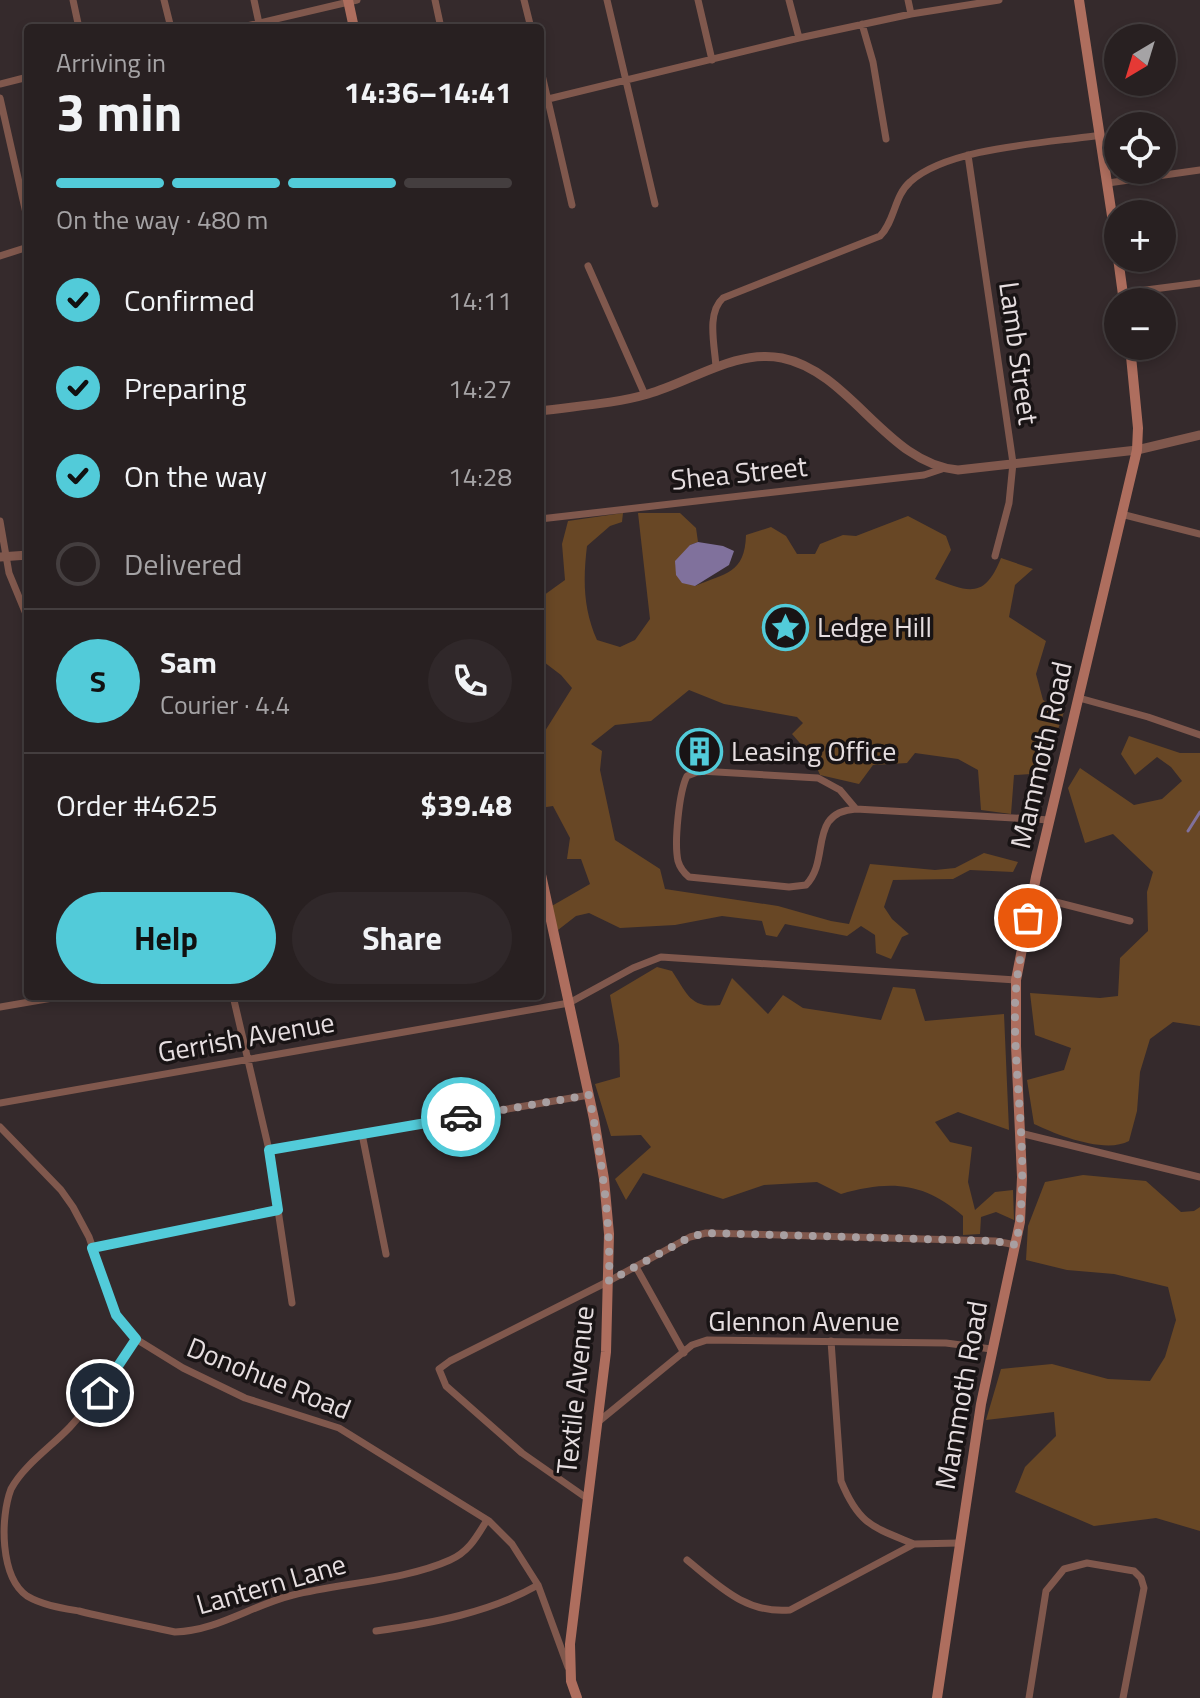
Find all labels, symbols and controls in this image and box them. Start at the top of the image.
north arrow [1104,24,1176,96]
map controls [1104,24,1176,360]
text: Arriving in [56,43,166,82]
text: 14:36–14:41 [344,69,512,115]
text: 3 min [56,72,182,151]
button: locate [1104,112,1176,184]
text: On the way · 480 m [56,200,268,239]
button: + [1104,200,1176,272]
text: Confirmed [124,277,255,323]
icon: check [56,278,100,322]
street label: Lamb Street [988,279,1051,427]
text: 14:11 [448,281,512,320]
button: − [1104,288,1176,360]
text: Preparing [124,365,246,411]
icon: check [56,366,100,410]
text: 14:27 [448,369,512,408]
street label: Shea Street [669,444,809,501]
text: On the way [124,453,267,499]
icon: check [56,454,100,498]
text: 14:28 [448,457,512,496]
text: Delivered [124,541,242,587]
place icon: Ledge Hill [762,603,810,651]
place label: Ledge Hill [817,605,932,648]
text: Sam [160,639,217,685]
button: phone [428,639,512,723]
street label: Mammoth Road [998,657,1083,853]
text: S [90,658,106,704]
text: Courier · 4.4 [160,685,290,724]
building icon: Leasing Office [676,727,724,775]
place label: Leasing Office [731,729,897,772]
text: Order #4625 [56,782,218,828]
text: $39.48 [420,782,512,828]
pin [994,884,1062,952]
button: Help [56,892,276,984]
button: Share [292,892,512,984]
icon: bag [1006,896,1050,940]
street label: Gerrish Avenue [154,1000,338,1073]
courier [421,1077,501,1157]
icon: car [439,1095,483,1139]
street label: Mammoth Road [923,1297,998,1493]
street label: Glennon Avenue [708,1299,900,1342]
street label: Textile Avenue [544,1304,605,1476]
street label: Donohue Road [181,1325,358,1430]
pin [66,1359,134,1427]
icon: home [78,1371,122,1415]
street label: Lantern Lane [191,1542,351,1625]

